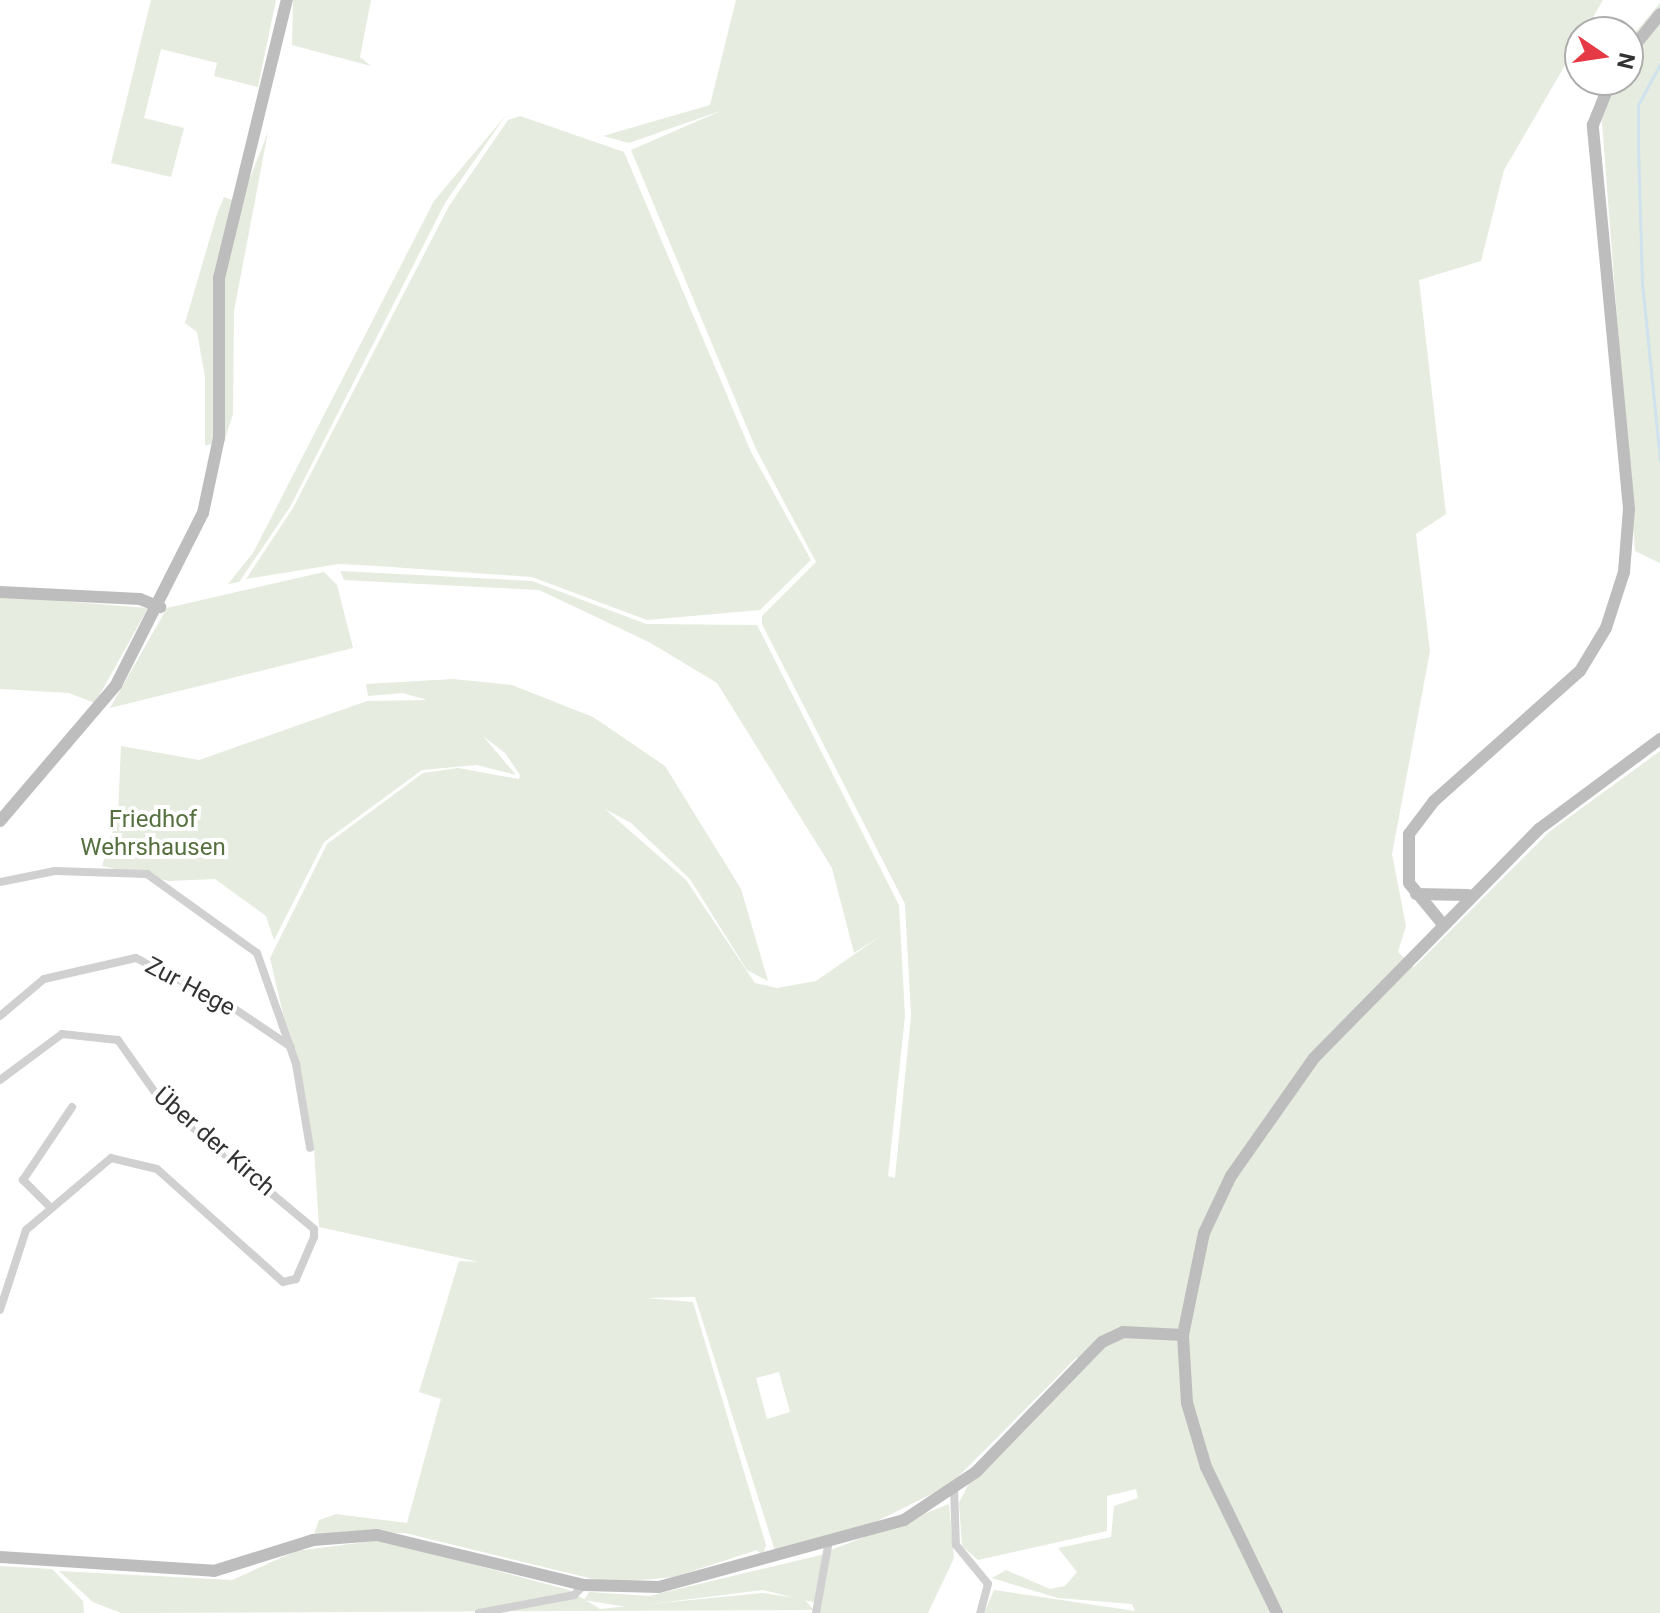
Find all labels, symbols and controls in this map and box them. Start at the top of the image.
north arrow [1564,16,1644,96]
text: N [1612,51,1640,71]
park label: Friedhof Wehrshausen [80,806,226,862]
street label: Zur Hege [140,951,240,1023]
street label: Über der Kirch [148,1082,280,1202]

